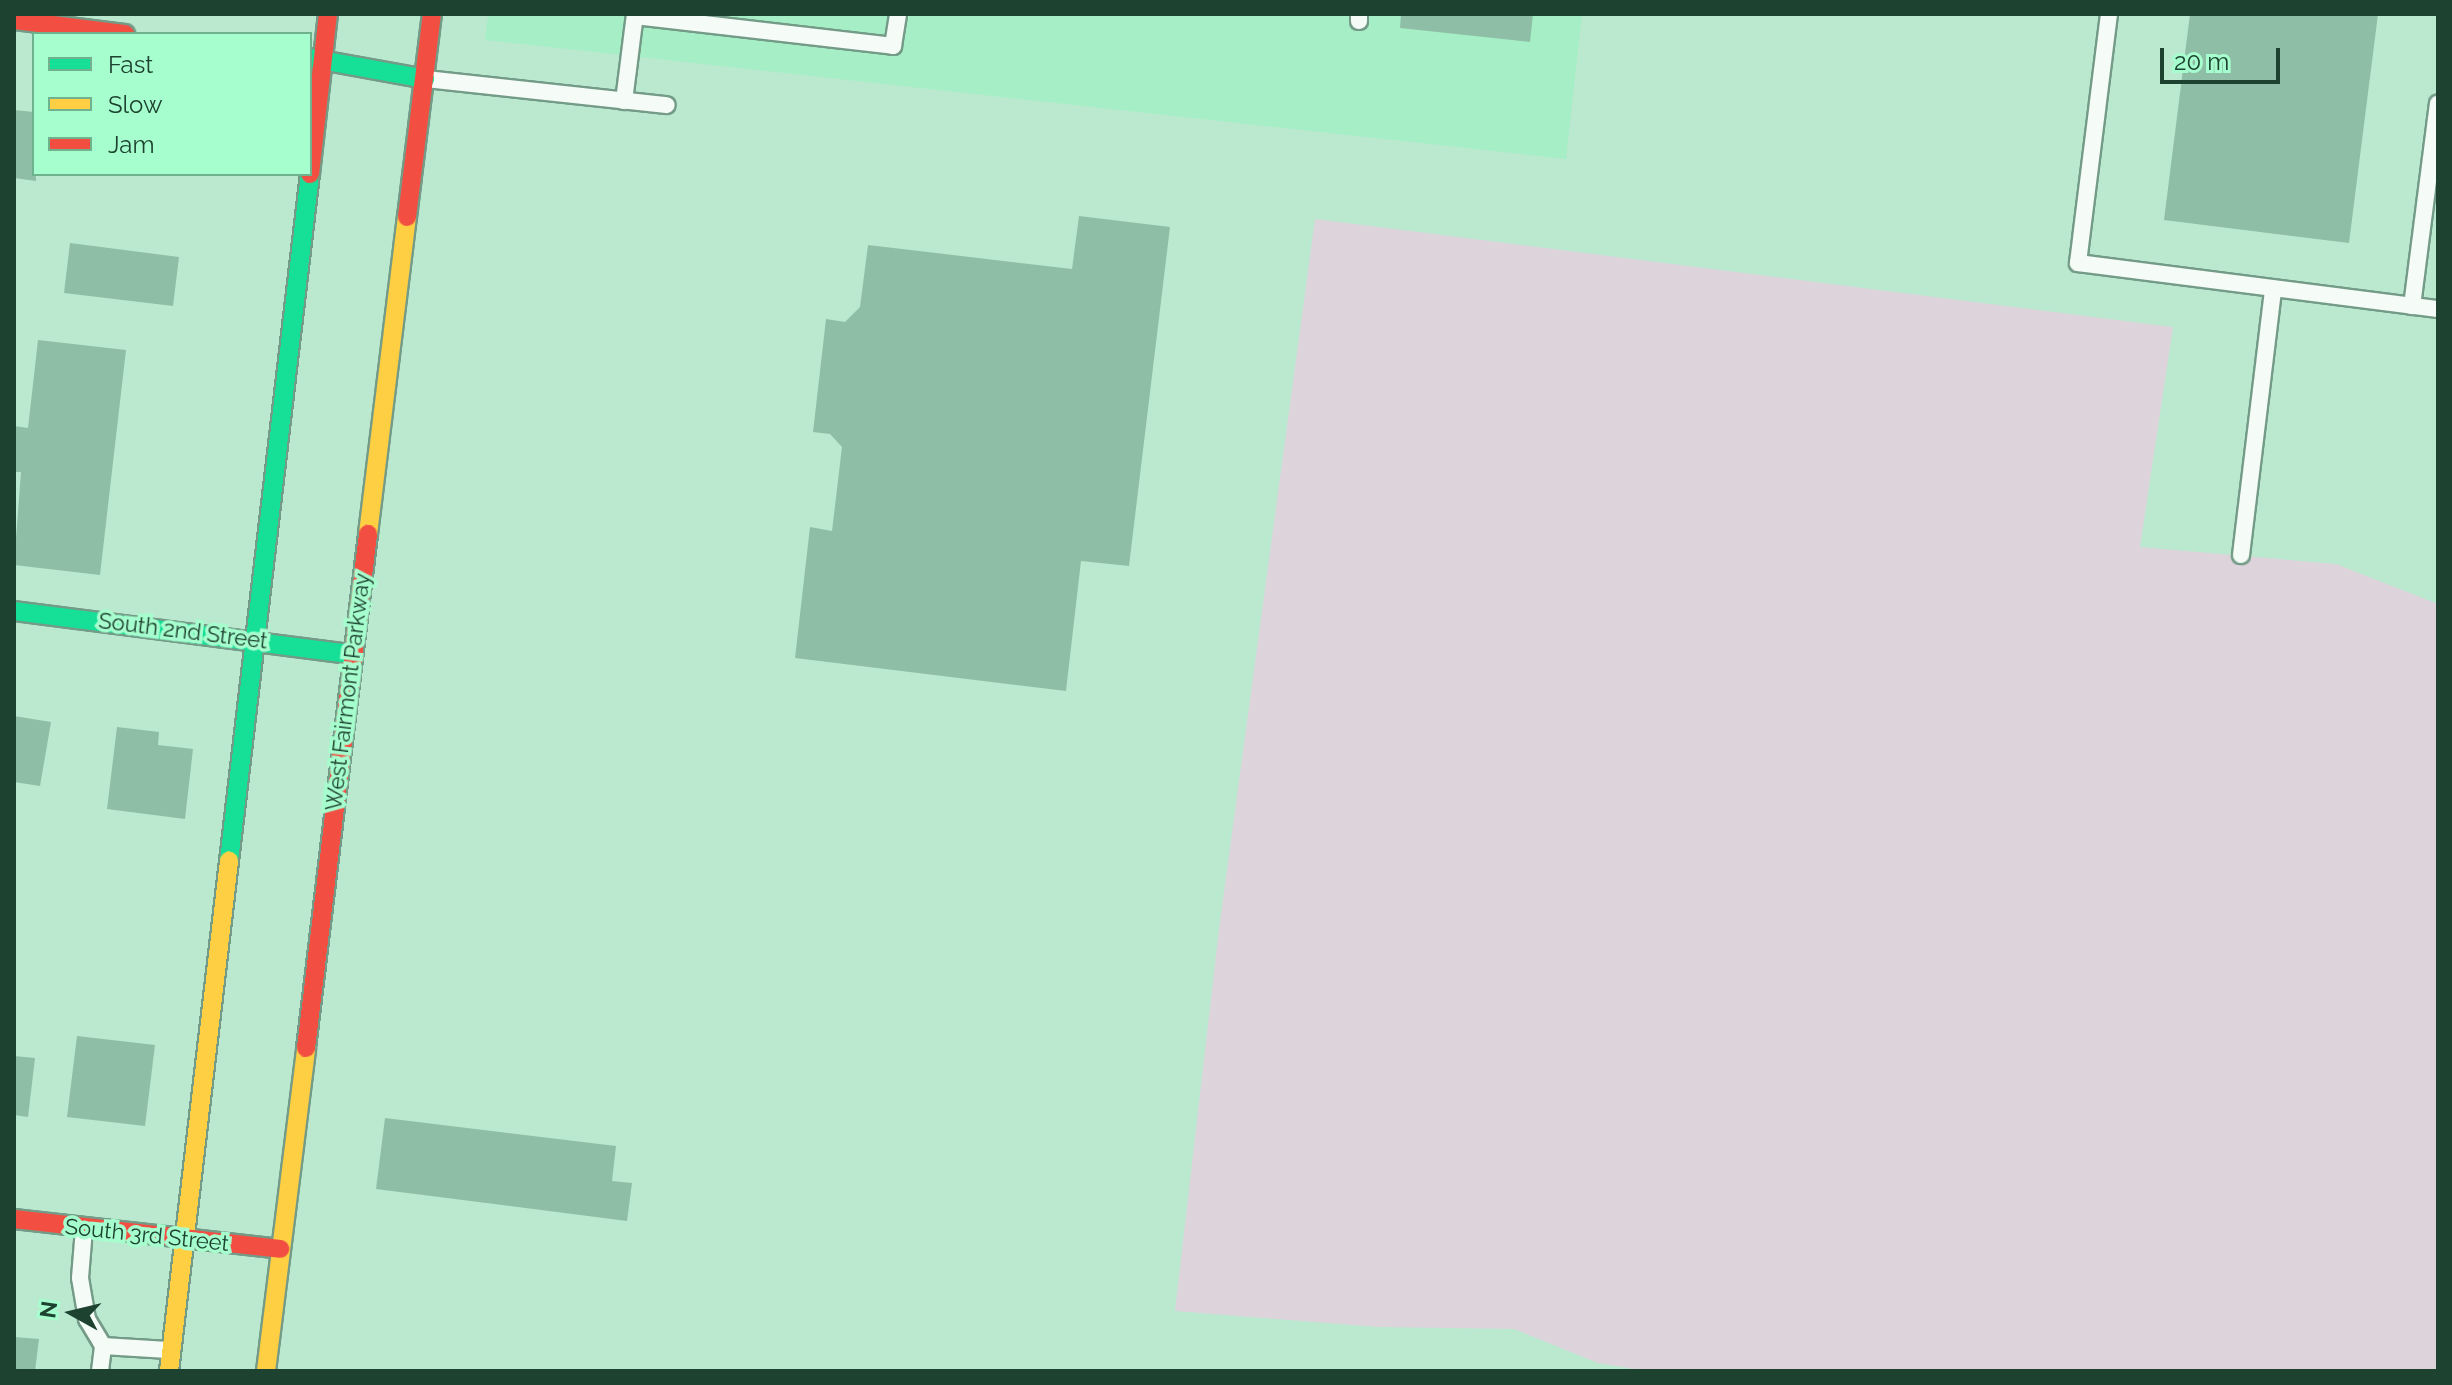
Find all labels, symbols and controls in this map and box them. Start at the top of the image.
legend [32,32,312,176]
scale bar [2164,32,2284,82]
text: 20 m [2174,47,2229,76]
text: Fast [108,50,153,79]
text: Slow [108,90,162,119]
text: Jam [108,130,154,159]
street label: West Fairmont Parkway [320,572,376,812]
street label: South 2nd Street [97,608,269,654]
street label: South 3rd Street [64,1213,230,1257]
north arrow [32,1273,112,1353]
text: N [34,1300,62,1320]

